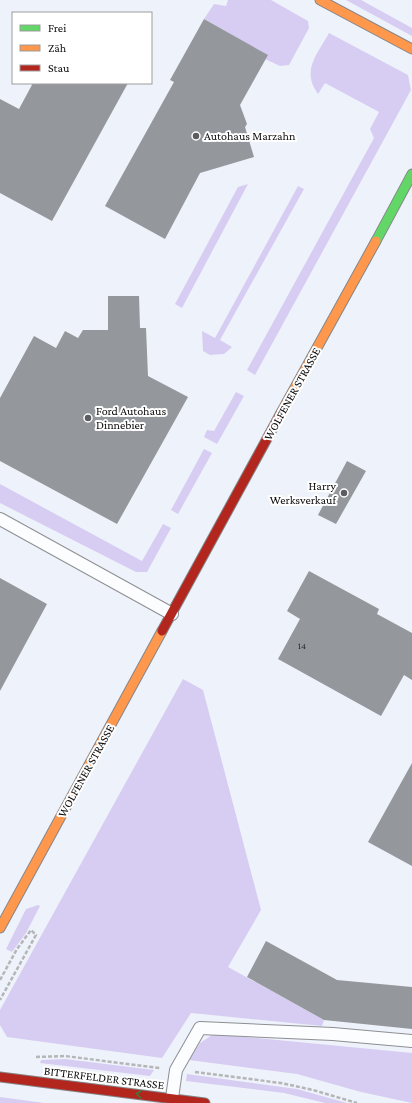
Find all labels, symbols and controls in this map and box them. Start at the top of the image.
legend [12,12,152,84]
text: Frei [48,21,66,35]
text: Zäh [48,41,67,55]
text: Stau [48,61,70,75]
place label: Autohaus Marzahn [204,129,296,143]
marker: Autohaus Marzahn [191,131,201,141]
street label: WOLFENER STRASSE [261,345,323,443]
place label: Ford Autohaus Dinnebier [96,404,166,432]
marker: Ford Autohaus Dinnebier [83,413,93,423]
place label: Harry Werksverkauf [270,479,337,507]
marker: Harry Werksverkauf [339,488,349,498]
house number: 14 [298,640,306,651]
street label: WOLFENER STRASSE [55,722,117,820]
street label: BITTERFELDER STRASSE [43,1064,165,1092]
one-way arrow [136,1090,142,1099]

